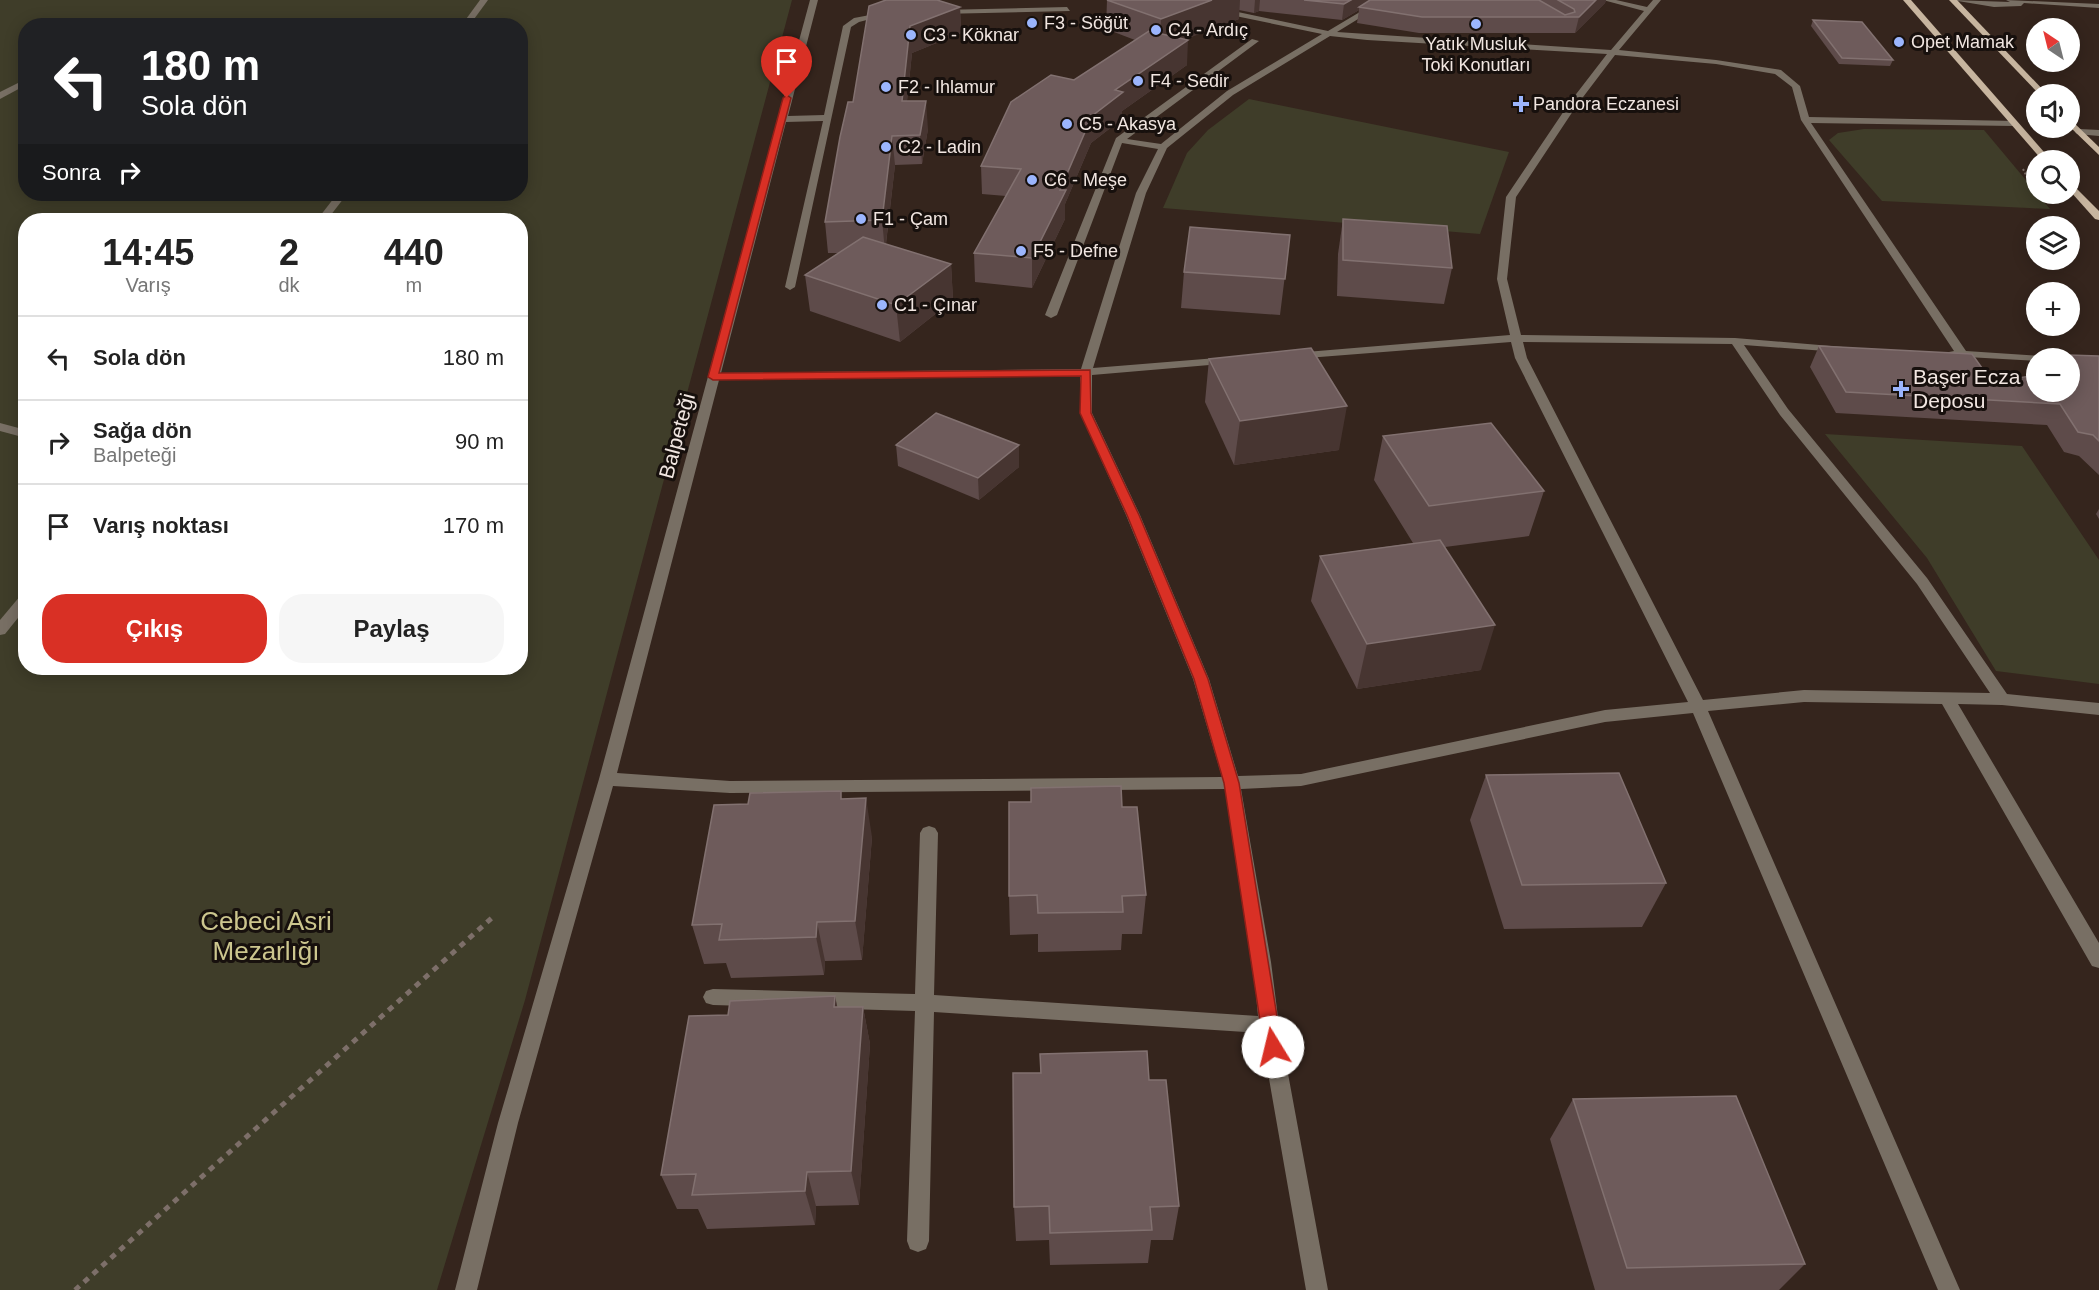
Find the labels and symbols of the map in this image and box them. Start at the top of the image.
place label: F3 - Söğüt [1044,13,1128,33]
marker: F3 - Söğüt [1025,16,1039,30]
marker: Yatık Musluk Toki Konutları [1469,17,1483,31]
north arrow [2026,18,2080,72]
place label: C4 - Ardıç [1168,20,1248,40]
marker: C4 - Ardıç [1149,23,1163,37]
place label: C3 - Köknar [923,25,1019,45]
marker: C3 - Köknar [904,28,918,42]
place label: Opet Mamak [1911,32,2015,52]
place label: Yatık Musluk Toki Konutları [1421,34,1531,75]
marker: Opet Mamak [1892,35,1906,49]
pin [761,36,812,98]
place label: F4 - Sedir [1150,71,1229,91]
marker: F4 - Sedir [1131,74,1145,88]
place label: F2 - Ihlamur [898,77,995,97]
marker: F2 - Ihlamur [879,80,893,94]
place label: Pandora Eczanesi [1533,94,1679,114]
marker: Pandora Eczanesi [1514,97,1528,111]
place label: C5 - Akasya [1079,114,1177,134]
marker: C5 - Akasya [1060,117,1074,131]
place label: C2 - Ladin [898,137,981,157]
marker: C2 - Ladin [879,140,893,154]
place label: C6 - Meşe [1044,170,1127,190]
marker: C6 - Meşe [1025,173,1039,187]
place label: F1 - Çam [873,209,948,229]
marker: F1 - Çam [854,212,868,226]
place label: F5 - Defne [1033,241,1118,261]
marker: F5 - Defne [1014,244,1028,258]
place label: C1 - Çınar [894,295,977,315]
marker: C1 - Çınar [875,298,889,312]
place label: Başer Ecza Deposu [1913,365,2021,412]
marker: Başer Ecza Deposu [1894,382,1908,396]
street label: Balpeteği [654,391,699,481]
park label: Cebeci Asri Mezarlığı [200,906,332,966]
position arrow [1241,1015,1305,1079]

